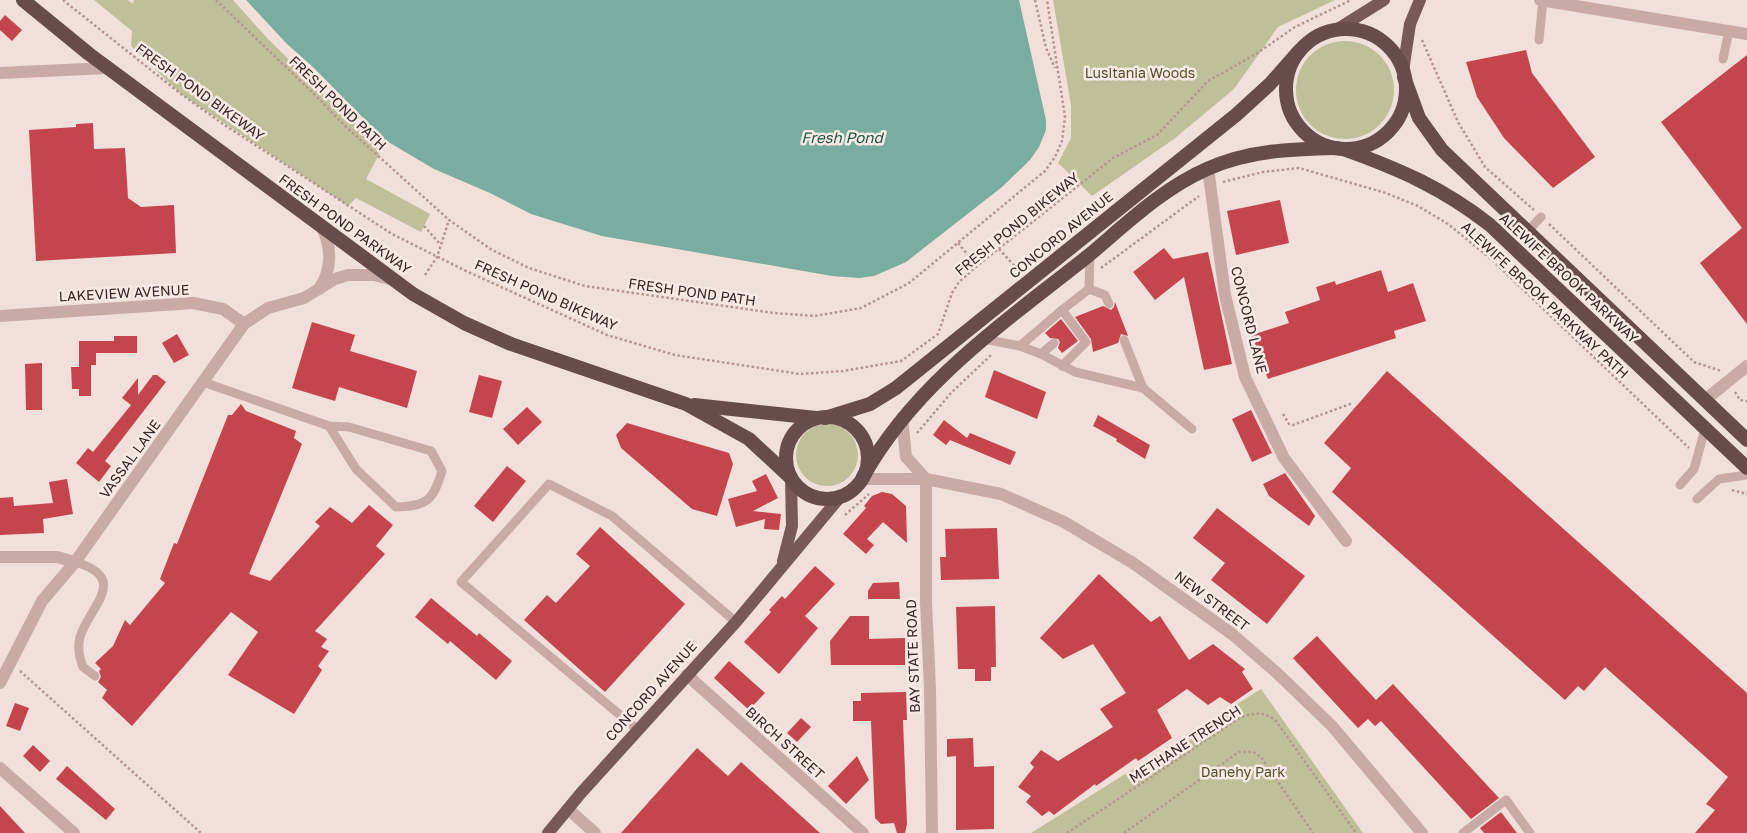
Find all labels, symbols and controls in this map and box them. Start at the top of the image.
street label: FRESH POND BIKEWAY [133,39,268,144]
street label: FRESH POND PATH [286,52,391,153]
park label: Lusitania Woods [1085,64,1195,81]
water label: Fresh Pond [801,128,884,146]
street label: FRESH POND BIKEWAY [951,168,1082,279]
street label: FRESH POND PARKWAY [276,170,415,277]
street label: CONCORD AVENUE [1005,188,1116,282]
street label: ALEWIFE BROOK PARKWAY [1497,209,1642,346]
street label: ALEWIFE BROOK PARKWAY PATH [1458,218,1632,382]
street label: FRESH POND BIKEWAY [472,255,620,334]
street label: CONCORD LANE [1228,264,1271,375]
street label: FRESH POND PATH [627,274,757,309]
street label: LAKEVIEW AVENUE [58,281,190,304]
street label: VASSAL LANE [95,416,164,501]
street label: NEW STREET [1172,567,1253,634]
street label: BAY STATE ROAD [902,599,923,713]
street label: CONCORD AVENUE [601,637,700,744]
street label: METHANE TRENCH [1126,701,1244,786]
street label: BIRCH STREET [743,703,828,783]
park label: Danehy Park [1201,763,1285,780]

